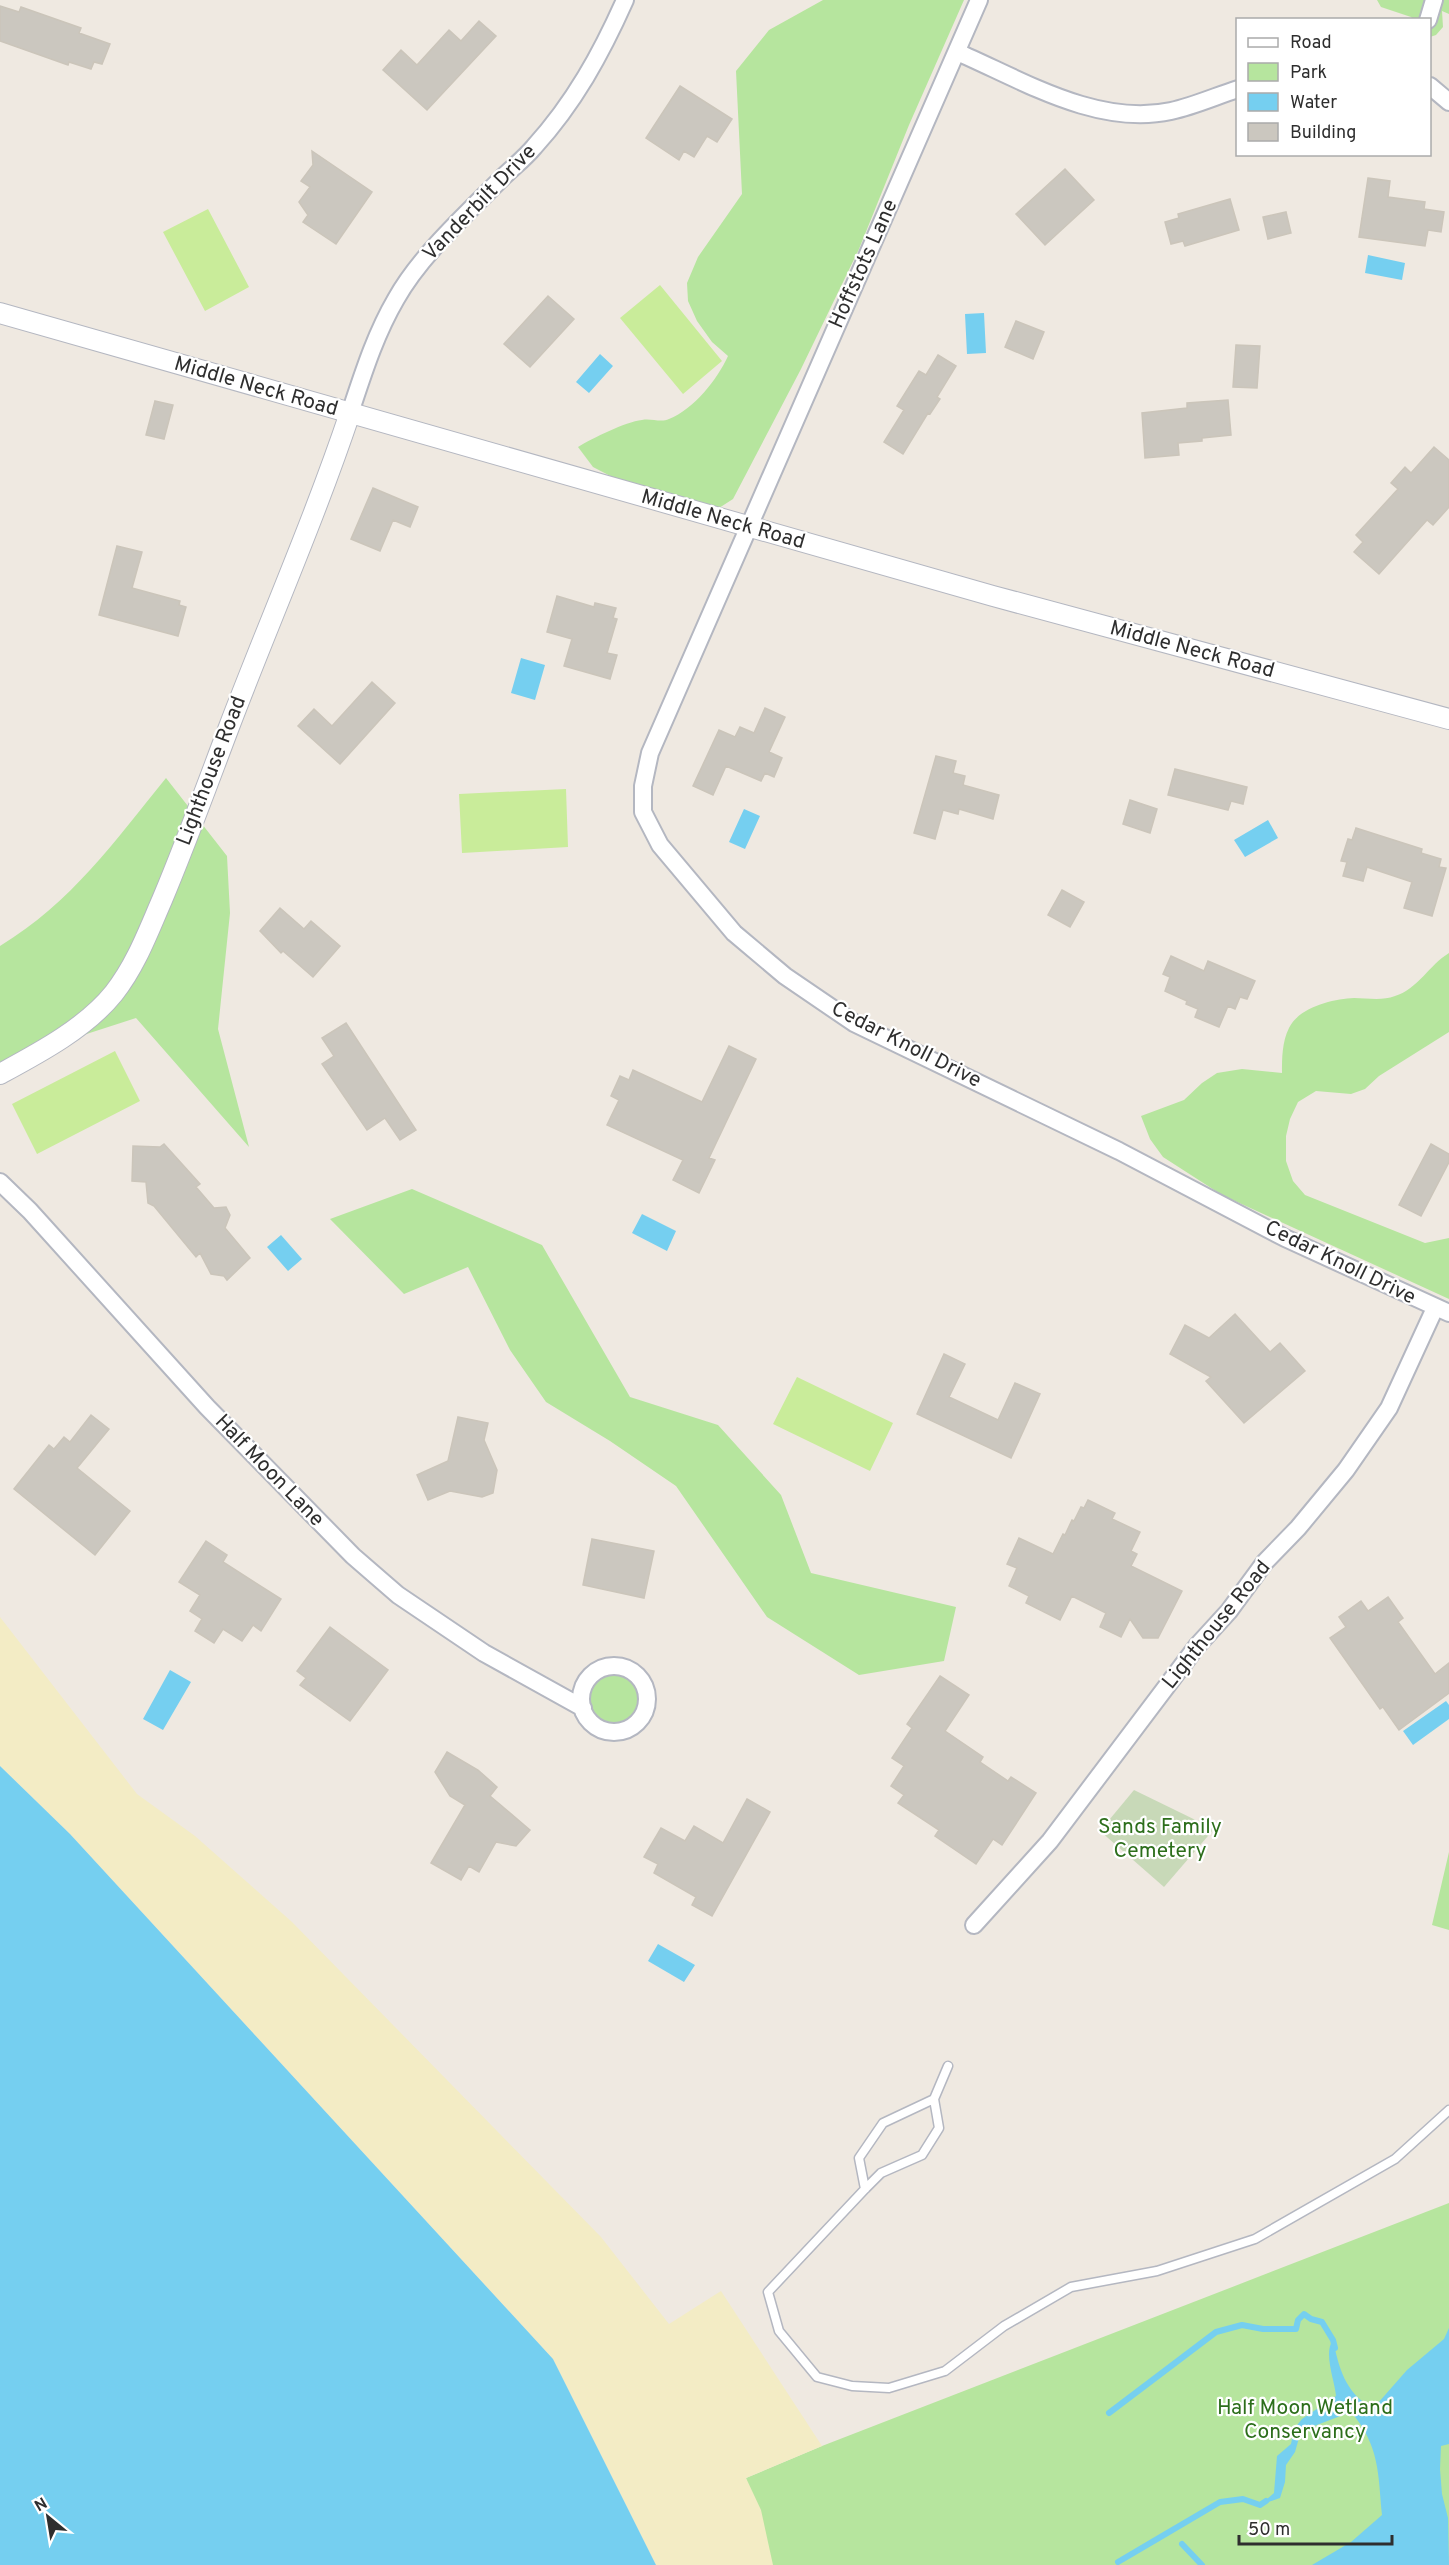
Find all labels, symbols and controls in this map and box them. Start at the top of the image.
legend [1236,18,1431,156]
text: Road [1290,32,1332,55]
text: Park [1290,62,1327,85]
text: Water [1290,92,1337,115]
text: Building [1290,122,1356,145]
street label: Vanderbilt Drive [417,139,543,267]
street label: Hoffstots Lane [823,195,905,333]
street label: Middle Neck Road [171,351,341,423]
street label: Middle Neck Road [638,484,808,556]
street label: Middle Neck Road [1107,615,1277,685]
street label: Lighthouse Road [171,692,253,850]
street label: Cedar Knoll Drive [826,996,986,1094]
street label: Cedar Knoll Drive [1260,1215,1420,1311]
street label: Half Moon Lane [208,1409,330,1533]
street label: Lighthouse Road [1157,1555,1277,1695]
park label: Sands Family Cemetery [1098,1814,1222,1865]
park label: Half Moon Wetland Conservancy [1217,2395,1393,2446]
north arrow [18,2487,78,2547]
text: N [32,2494,51,2517]
scale bar [1239,2508,1392,2546]
text: 50 m [1248,2519,1290,2542]

